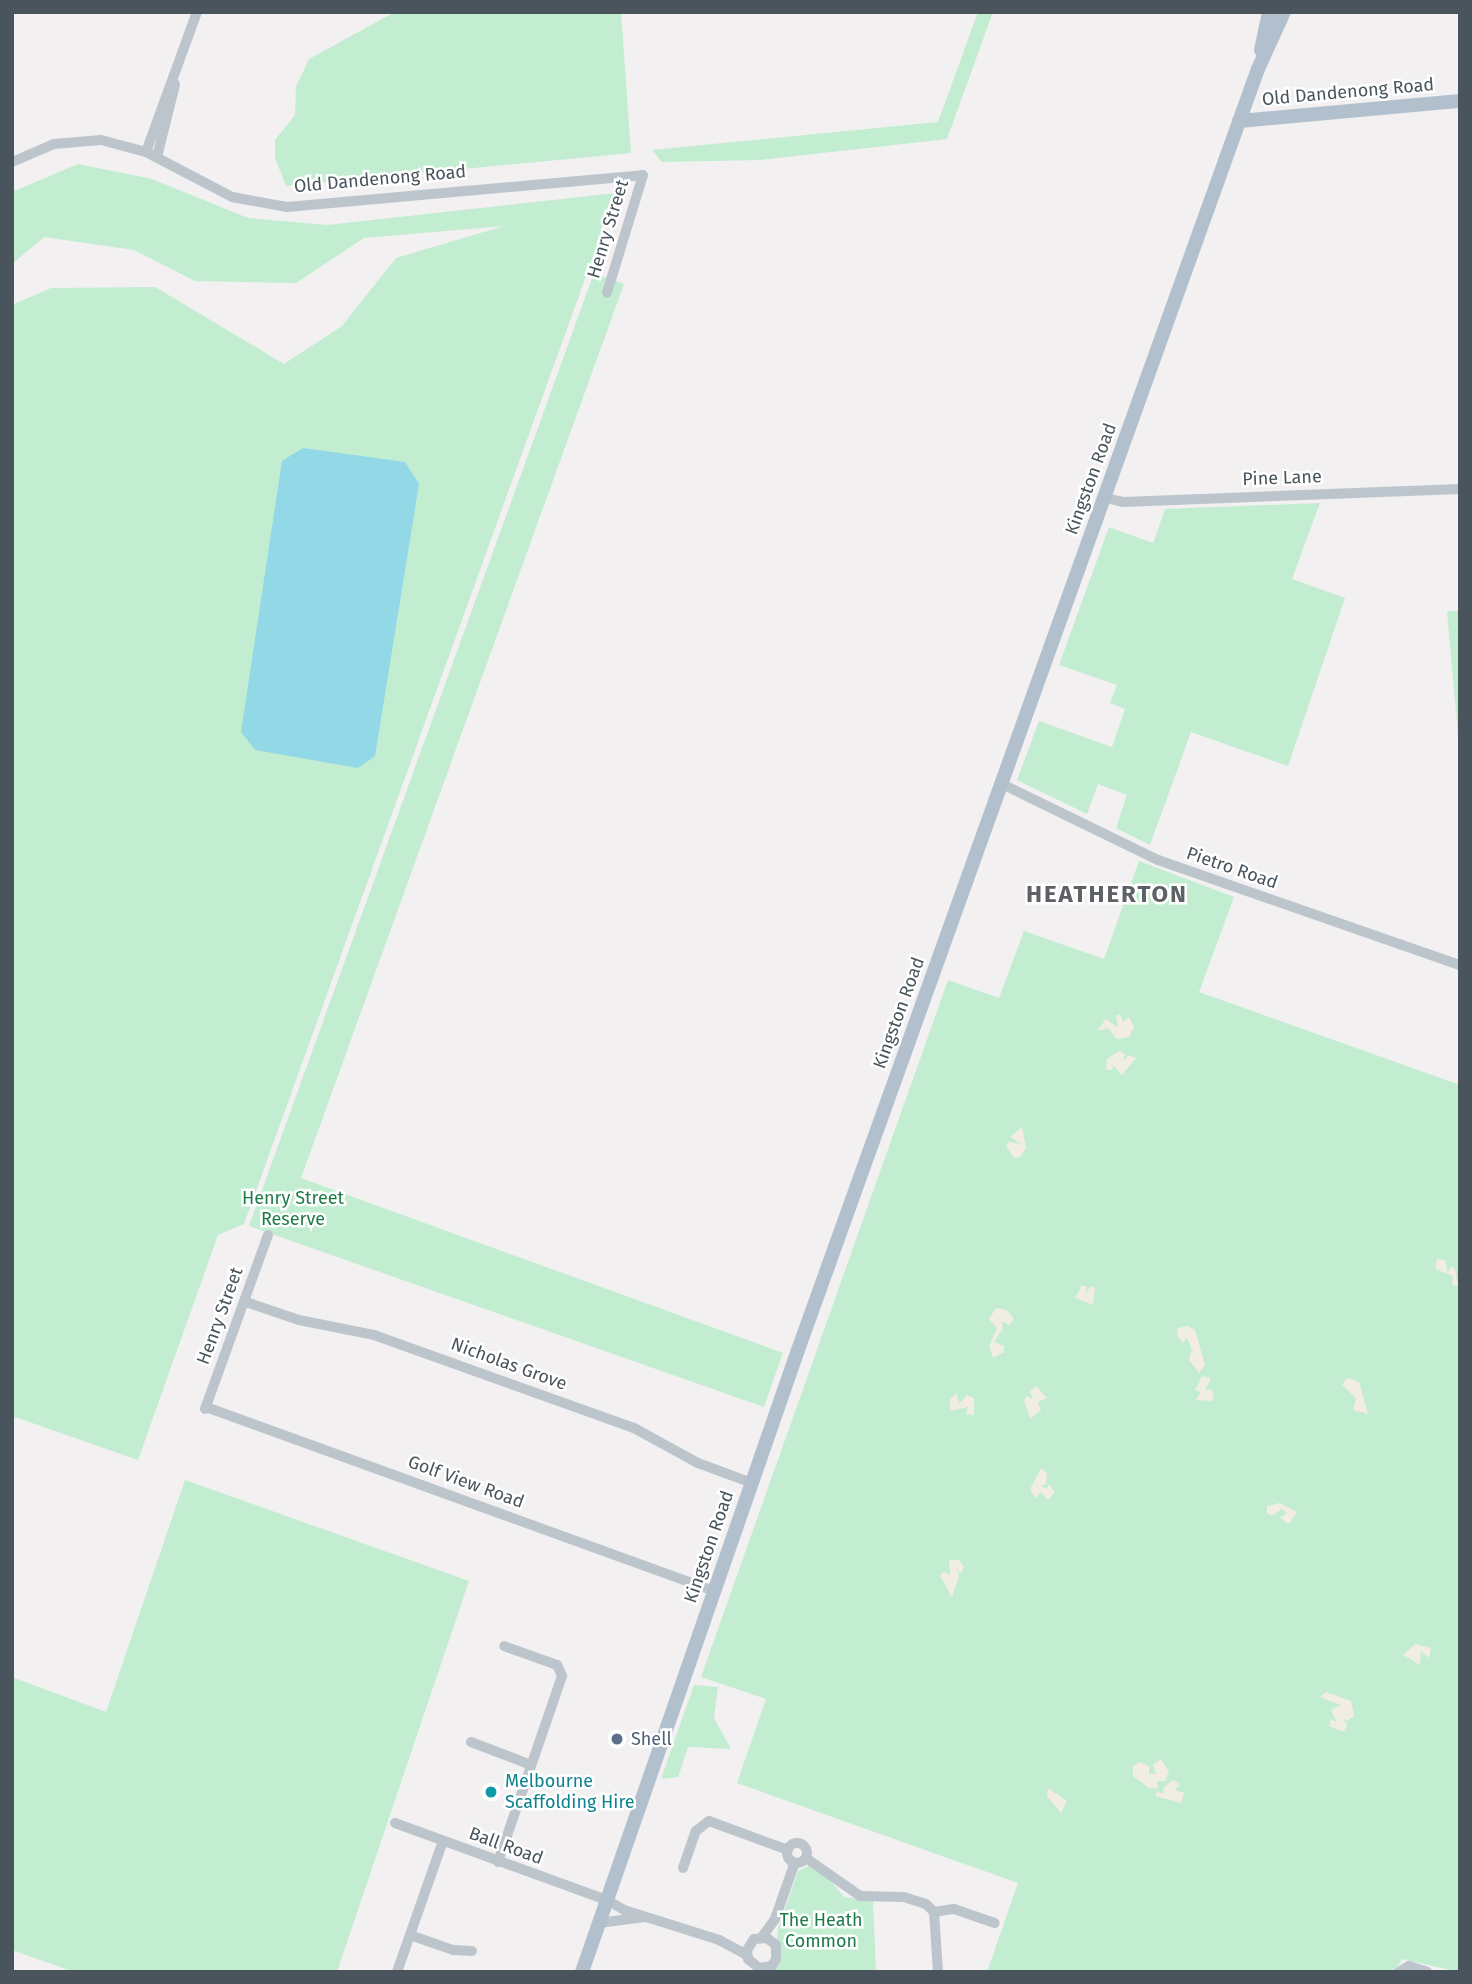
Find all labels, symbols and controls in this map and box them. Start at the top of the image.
street label: Old Dandenong Road [1261,74,1435,110]
street label: Old Dandenong Road [293,161,467,197]
street label: Henry Street [583,177,633,281]
street label: Kingston Road [1061,420,1121,538]
street label: Pine Lane [1242,466,1322,490]
street label: Pietro Road [1184,842,1280,894]
district label: HEATHERTON [1027,881,1187,909]
street label: Kingston Road [869,954,929,1072]
park label: Henry Street Reserve [242,1188,344,1230]
street label: Henry Street [192,1264,248,1368]
street label: Nicholas Grove [448,1333,570,1395]
street label: Golf View Road [405,1451,527,1513]
street label: Kingston Road [680,1488,738,1606]
place label: Shell [631,1728,672,1750]
marker: Shell [609,1731,625,1747]
place label: Melbourne Scaffolding Hire [505,1771,635,1814]
marker: Melbourne Scaffolding Hire [483,1784,499,1800]
street label: Ball Road [466,1823,546,1869]
park label: The Heath Common [779,1910,863,1952]

